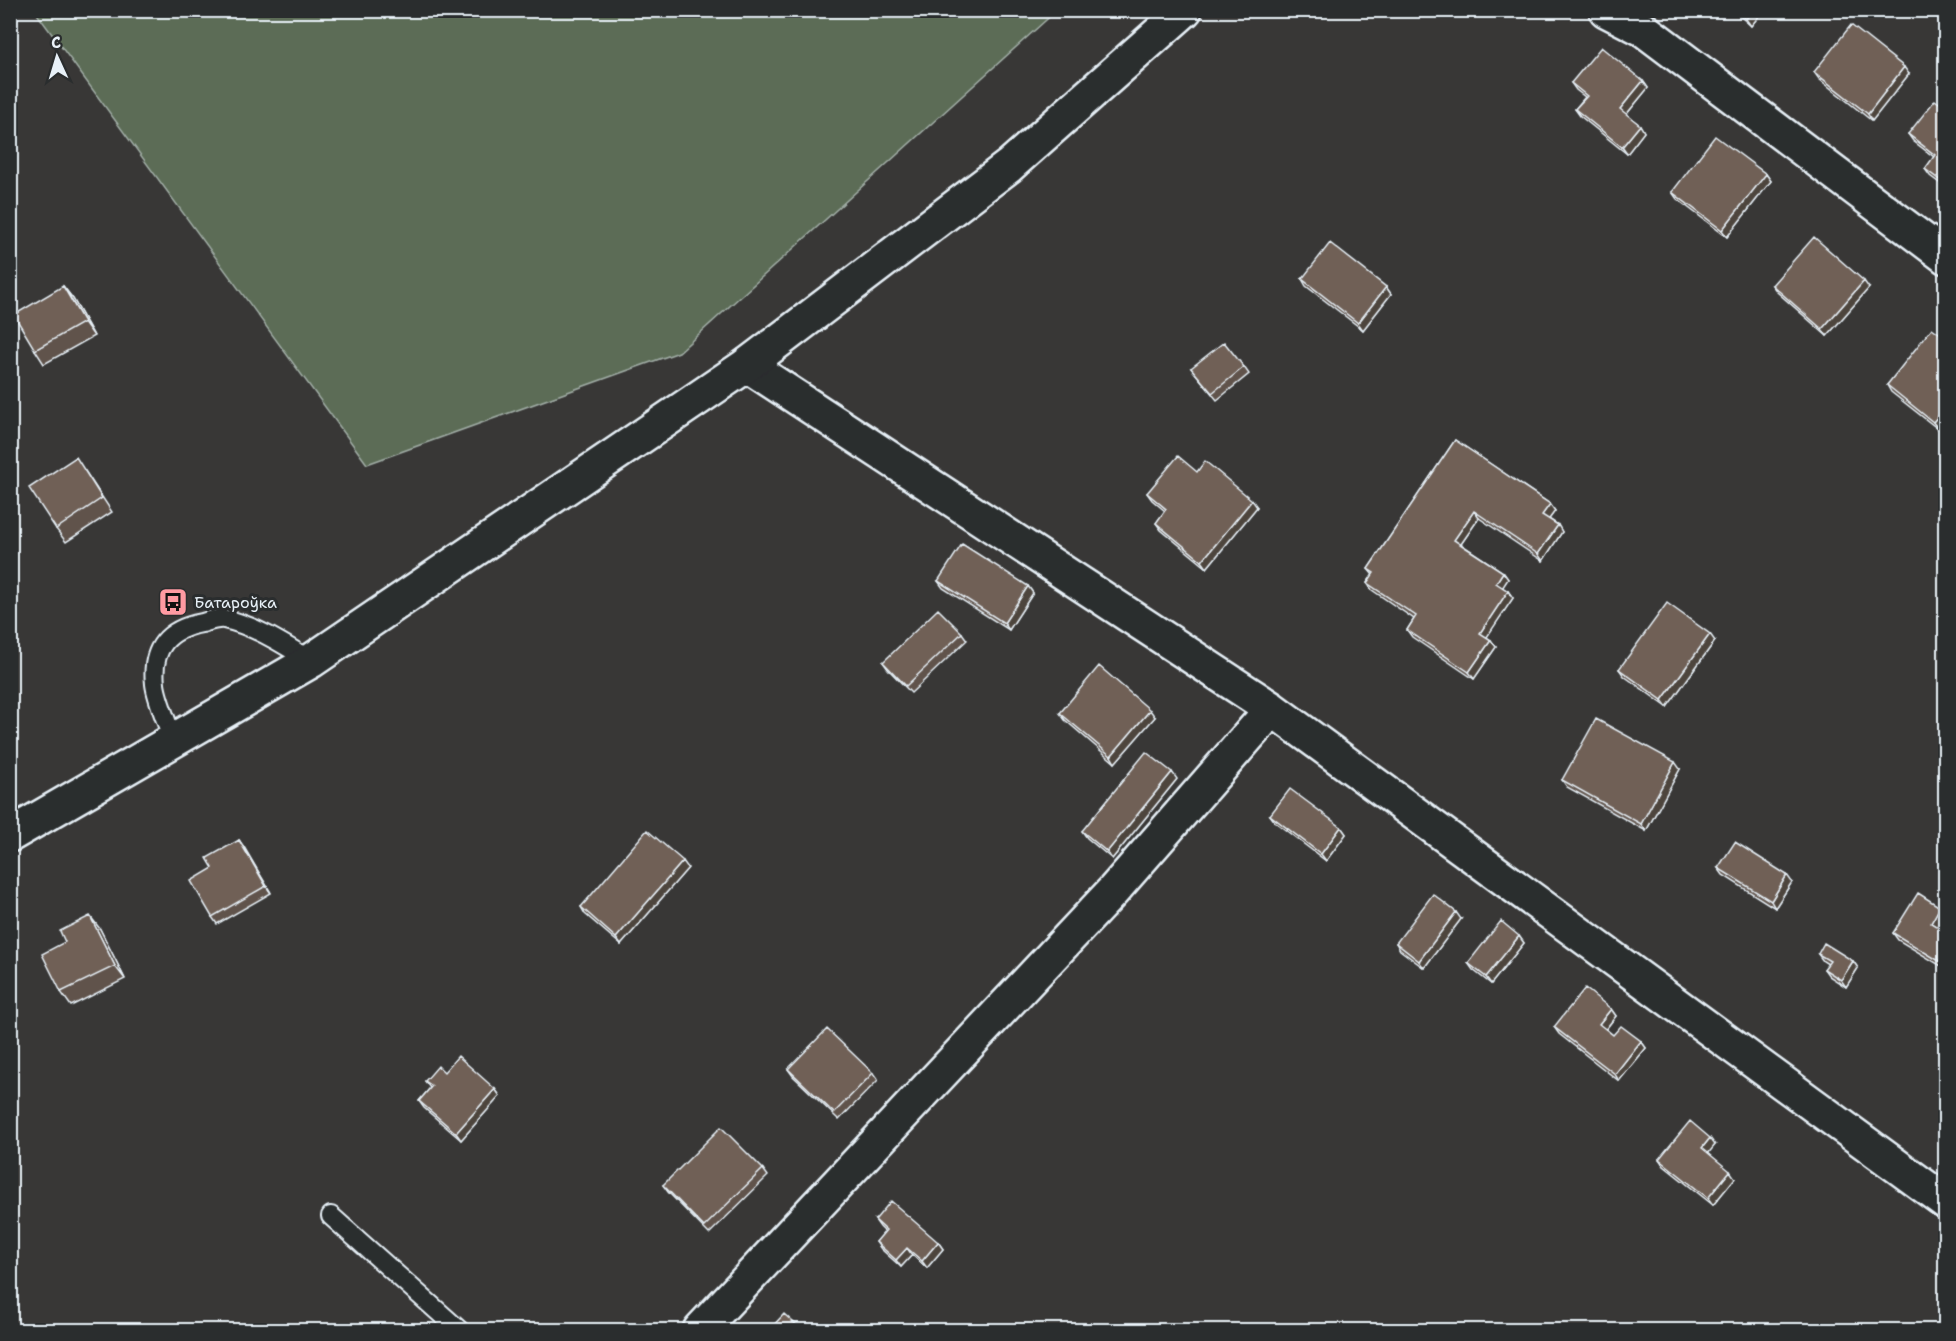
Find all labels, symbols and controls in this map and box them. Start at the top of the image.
north arrow [27,27,87,87]
text: С [50,32,62,53]
bus stop icon: Батароўка [157,586,189,618]
place label: Батароўка [194,592,277,613]

